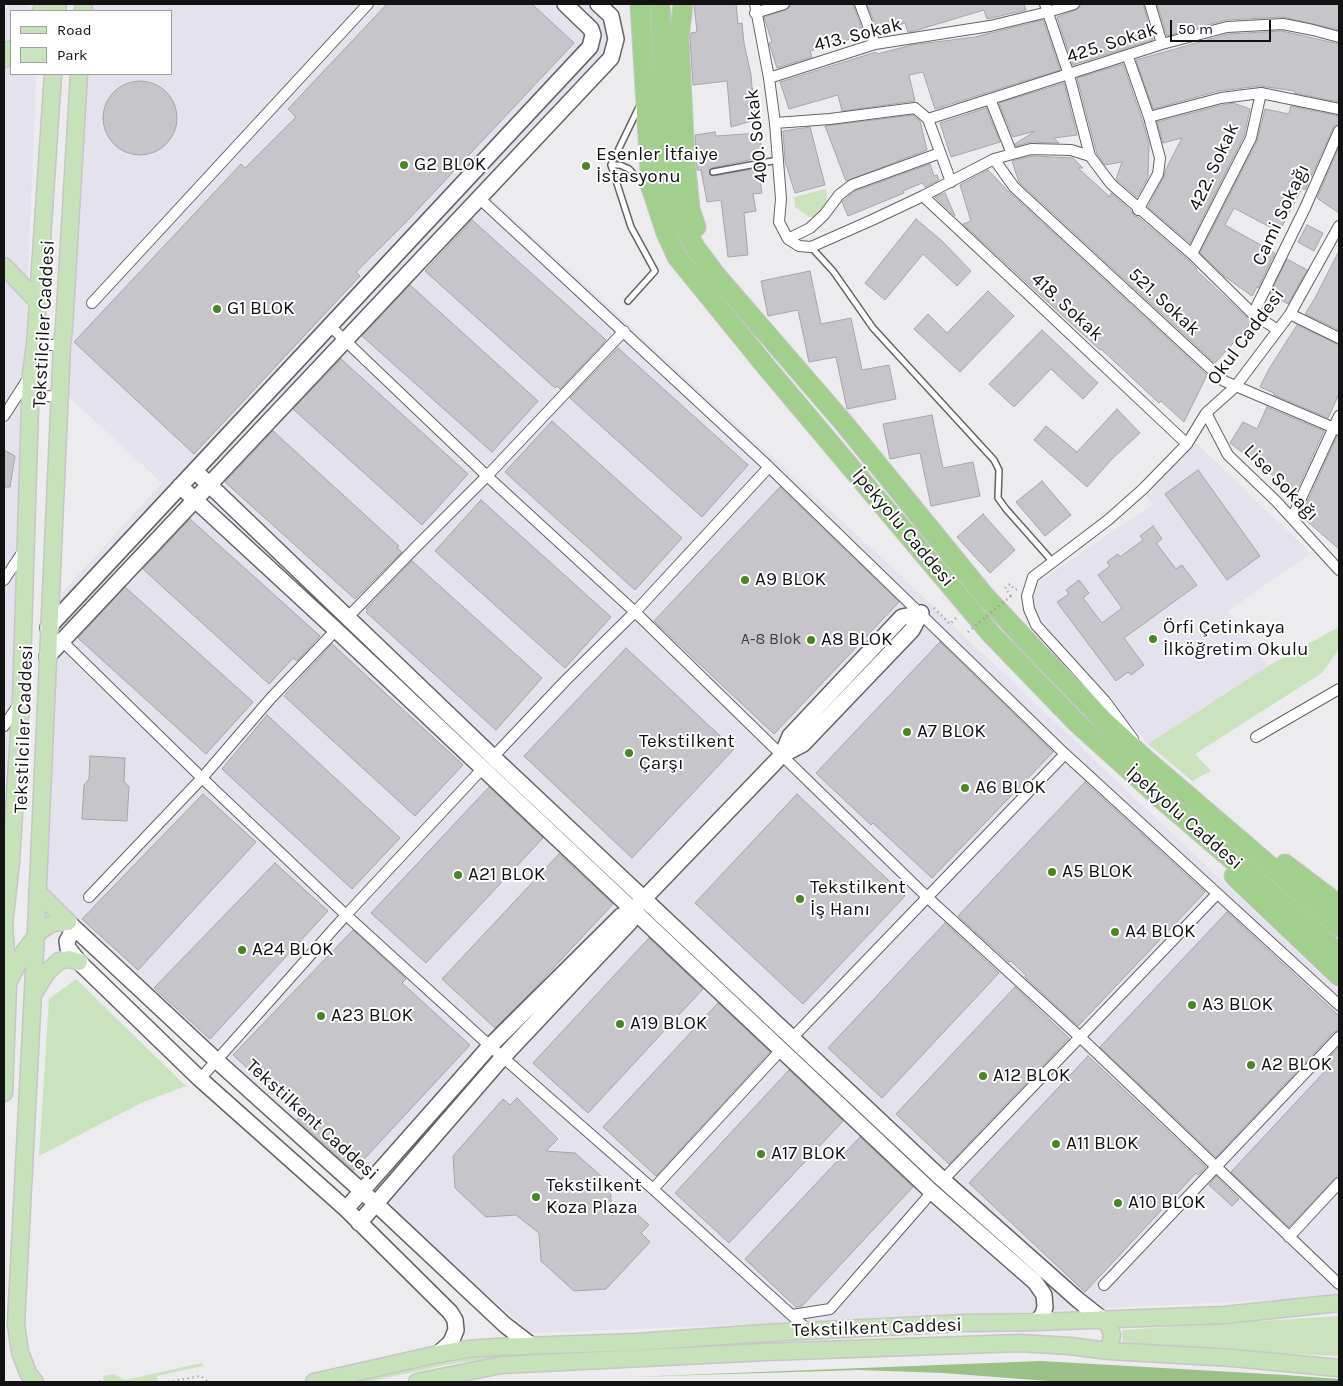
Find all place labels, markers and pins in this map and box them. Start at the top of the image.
place label: Esenler İtfaiye İstasyonu [596,144,718,188]
place label: G2 BLOK [414,154,486,176]
marker: G2 BLOK [398,159,410,171]
marker: Esenler İtfaiye İstasyonu [580,160,592,172]
place label: G1 BLOK [227,298,295,320]
marker: G1 BLOK [211,303,223,315]
place label: A9 BLOK [755,569,826,591]
marker: A9 BLOK [739,574,751,586]
place label: Örfi Çetinkaya İlköğretim Okulu [1163,617,1308,661]
place label: A8 BLOK [821,629,893,651]
marker: Örfi Çetinkaya İlköğretim Okulu [1147,633,1159,645]
marker: A8 BLOK [805,634,817,646]
place label: A7 BLOK [917,721,986,743]
marker: A7 BLOK [901,726,913,738]
place label: Tekstilkent Çarşı [639,731,735,775]
marker: Tekstilkent Çarşı [623,747,635,759]
place label: A6 BLOK [975,777,1046,799]
marker: A6 BLOK [959,782,971,794]
place label: A5 BLOK [1062,861,1133,883]
place label: A21 BLOK [468,864,545,886]
marker: A5 BLOK [1046,866,1058,878]
marker: A21 BLOK [452,869,464,881]
place label: Tekstilkent İş Hanı [810,877,906,921]
marker: Tekstilkent İş Hanı [794,893,806,905]
place label: A4 BLOK [1125,921,1196,943]
marker: A4 BLOK [1109,926,1121,938]
place label: A24 BLOK [252,939,334,961]
marker: A24 BLOK [236,944,248,956]
place label: A3 BLOK [1202,994,1273,1016]
marker: A3 BLOK [1186,999,1198,1011]
place label: A23 BLOK [331,1005,413,1027]
marker: A23 BLOK [315,1010,327,1022]
place label: A19 BLOK [630,1013,707,1035]
marker: A19 BLOK [614,1018,626,1030]
place label: A2 BLOK [1261,1054,1332,1076]
marker: A2 BLOK [1245,1059,1257,1071]
place label: A12 BLOK [993,1065,1070,1087]
marker: A12 BLOK [977,1070,989,1082]
place label: A11 BLOK [1066,1133,1138,1155]
marker: A11 BLOK [1050,1138,1062,1150]
place label: A17 BLOK [771,1143,846,1165]
marker: A17 BLOK [755,1148,767,1160]
place label: Tekstilkent Koza Plaza [546,1175,642,1219]
marker: Tekstilkent Koza Plaza [530,1191,542,1203]
place label: A10 BLOK [1128,1192,1205,1214]
marker: A10 BLOK [1112,1197,1124,1209]

